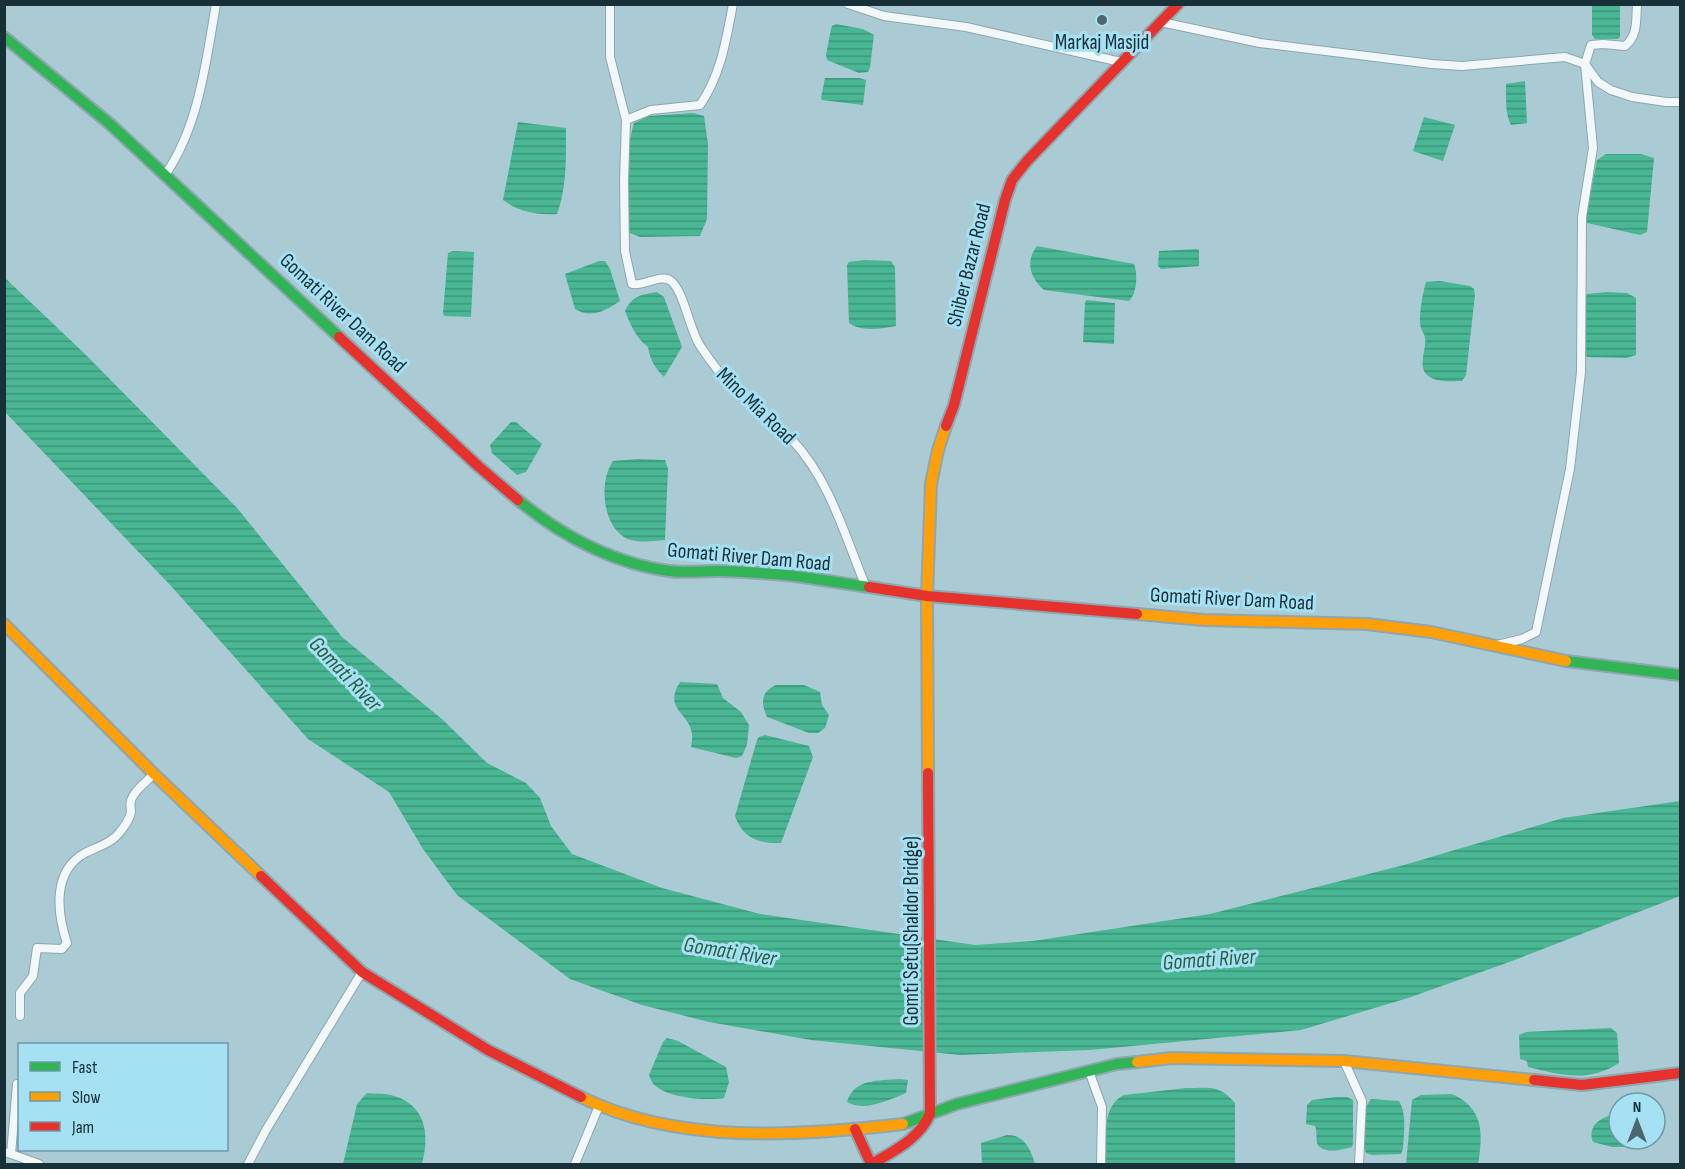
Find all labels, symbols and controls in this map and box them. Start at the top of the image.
marker: Markaj Masjid [1095,13,1109,27]
place label: Markaj Masjid [1055,30,1149,55]
street label: Shiber Bazar Road [942,201,996,329]
street label: Gomati River Dam Road [275,248,411,378]
street label: Mino Mia Road [711,362,801,450]
street label: Gomati River Dam Road [666,537,832,577]
street label: Gomati River Dam Road [1150,582,1314,616]
water label: Gomati River [303,631,388,718]
street label: Gomti Setu(Shaldor Bridge) [899,836,924,1026]
water label: Gomati River [682,931,779,973]
water label: Gomati River [1161,943,1257,977]
legend [18,1043,228,1151]
text: Fast [72,1057,98,1078]
text: Slow [72,1087,101,1108]
north arrow [1607,1091,1667,1151]
text: N [1633,1098,1641,1117]
text: Jam [71,1117,94,1138]

